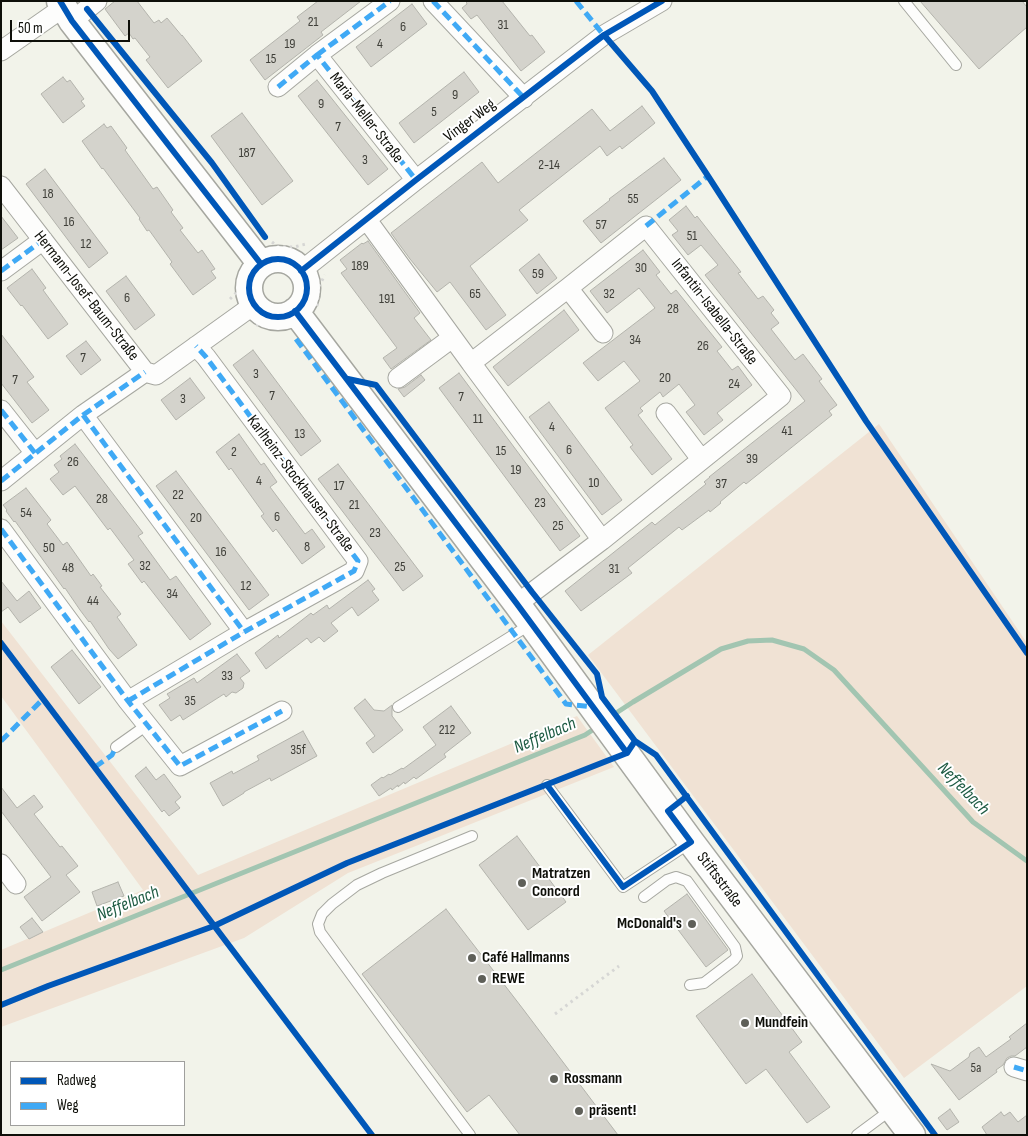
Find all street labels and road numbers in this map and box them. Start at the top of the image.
street label: Maria-Meller-Straße [325,69,407,167]
street label: Vinger Weg [440,95,500,147]
street label: Hermann-Josef-Baum-Straße [29,227,143,365]
street label: Infantin-Isabella-Straße [667,255,761,369]
street label: Karlheinz-Stockhausen-Straße [242,412,358,556]
street label: Stiftsstraße [692,849,746,911]

